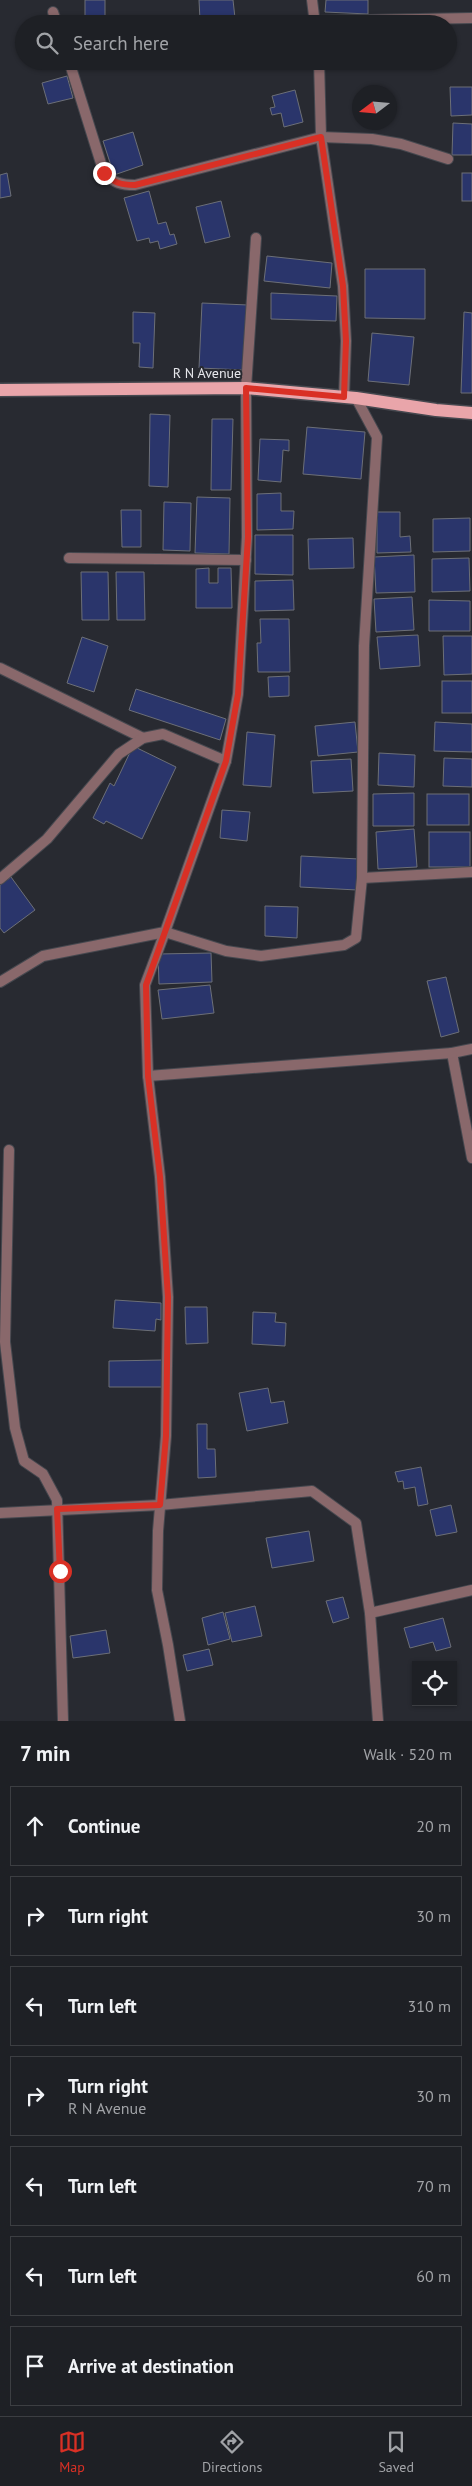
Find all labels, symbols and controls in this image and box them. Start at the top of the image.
search box [15,15,457,70]
icon: search [33,29,61,57]
text: Search here [73,31,169,55]
north arrow [352,85,397,130]
route end [93,162,116,185]
street label: R N Avenue [173,364,241,382]
route start [49,1560,72,1583]
map controls [412,1661,457,1706]
button: locate [412,1661,457,1706]
text: 7 min [20,1740,70,1767]
text: Walk · 520 m [363,1744,452,1764]
icon: ahead [21,1812,49,1840]
text: Continue [68,1814,140,1838]
text: 20 m [416,1816,451,1836]
icon: right [21,1902,49,1930]
text: Turn right [68,1904,148,1928]
text: 30 m [416,1906,451,1926]
icon: left [21,1992,49,2020]
text: Turn left [68,1994,137,2018]
text: 310 m [408,1996,451,2016]
text: Turn right [68,2074,148,2098]
icon: right [21,2082,49,2110]
text: 30 m [416,2086,451,2106]
text: R N Avenue [68,2098,146,2118]
icon: left [21,2172,49,2200]
text: Turn left [68,2174,137,2198]
text: 70 m [416,2176,451,2196]
icon: left [21,2262,49,2290]
text: Turn left [68,2264,137,2288]
text: 60 m [416,2266,451,2286]
icon: arrive [21,2352,49,2380]
text: Arrive at destination [68,2354,234,2378]
tab: Map [58,2428,86,2476]
tab: Directions [202,2428,262,2476]
tab: Saved [378,2428,414,2476]

